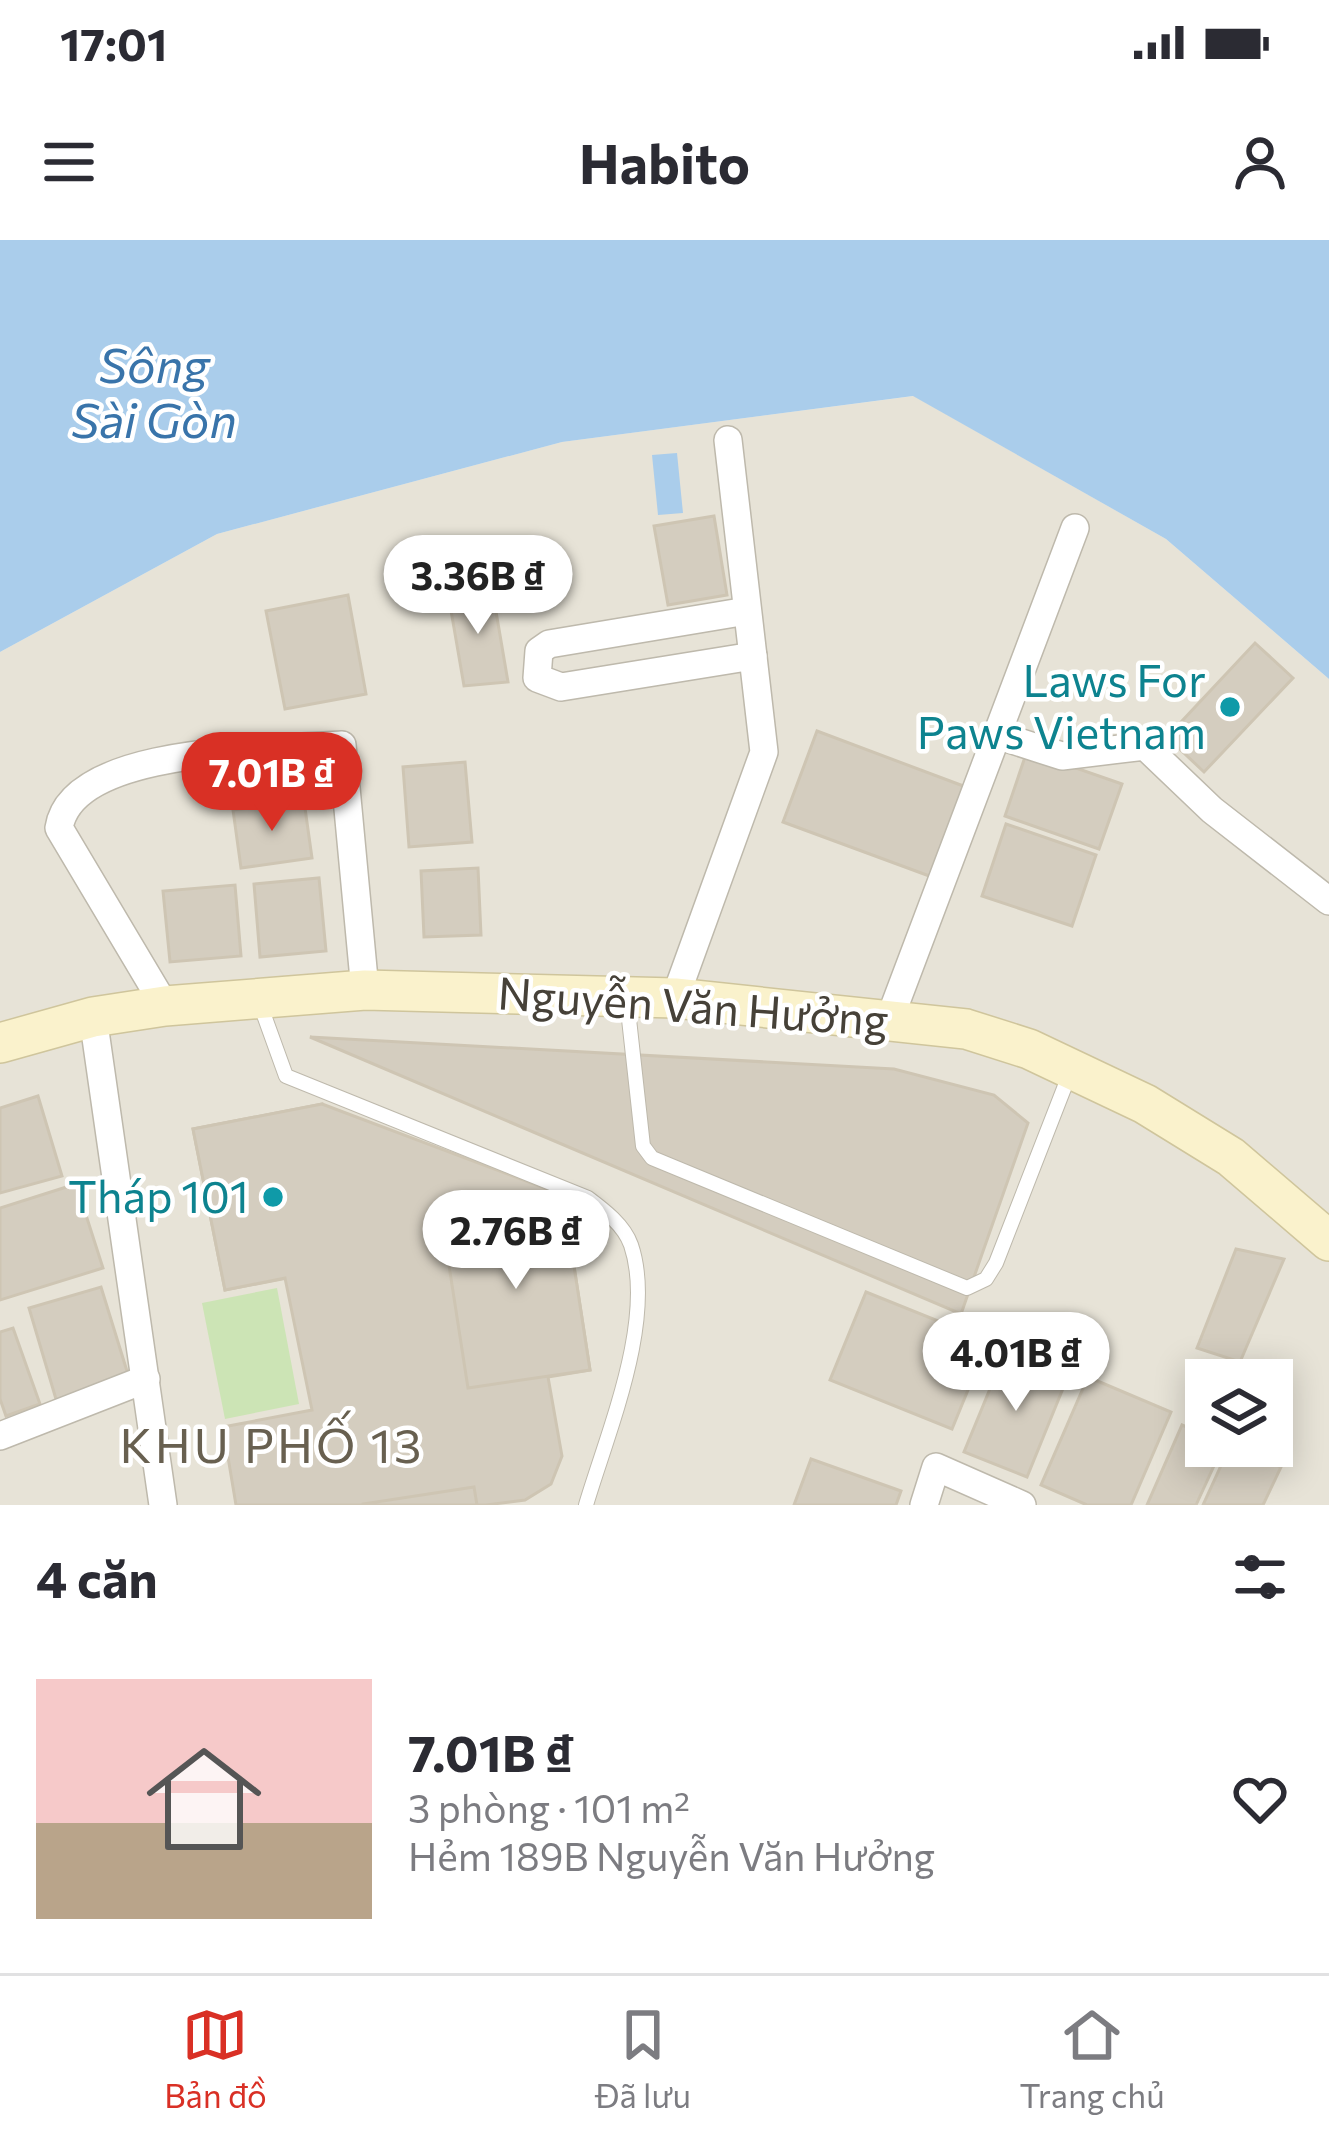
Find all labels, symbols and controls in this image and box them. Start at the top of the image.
text: 17:01 [60,15,167,70]
icon: menu [36,129,102,195]
text: Habito [579,129,750,195]
icon: person [1227,129,1293,195]
water label: Sông Sài Gòn [71,334,237,448]
pin: 3.36B ₫ [367,535,589,637]
text: 3.36B ₫ [411,550,545,598]
place label: Laws For Paws Vietnam [917,651,1206,758]
marker: Laws For Paws Vietnam [1217,694,1243,720]
pin: 7.01B ₫ [161,732,383,834]
text: 7.01B ₫ [208,747,336,795]
street label: Nguyễn Văn Hưởng [496,963,890,1046]
place label: Tháp 101 [68,1167,249,1222]
marker: Tháp 101 [260,1184,286,1210]
pin: 2.76B ₫ [405,1190,627,1292]
text: 2.76B ₫ [450,1205,582,1253]
pin: 4.01B ₫ [905,1312,1127,1414]
text: 4.01B ₫ [950,1327,1082,1375]
map controls [1185,1359,1293,1467]
button: layers [1185,1359,1293,1467]
district label: KHU PHỐ 13 [120,1410,424,1473]
icon: filters [1227,1544,1293,1610]
text: 4 căn [36,1546,158,1609]
text: 7.01B ₫ [408,1720,574,1783]
icon: home [132,1727,276,1871]
icon: heart [1227,1766,1293,1832]
text: 3 phòng · 101 m² [408,1783,690,1831]
text: Hẻm 189B Nguyễn Văn Hưởng [408,1831,935,1879]
tab: Bản đồ [164,2002,267,2115]
tab: Đã lưu [595,2002,691,2115]
tab: Trang chủ [1019,2002,1165,2115]

